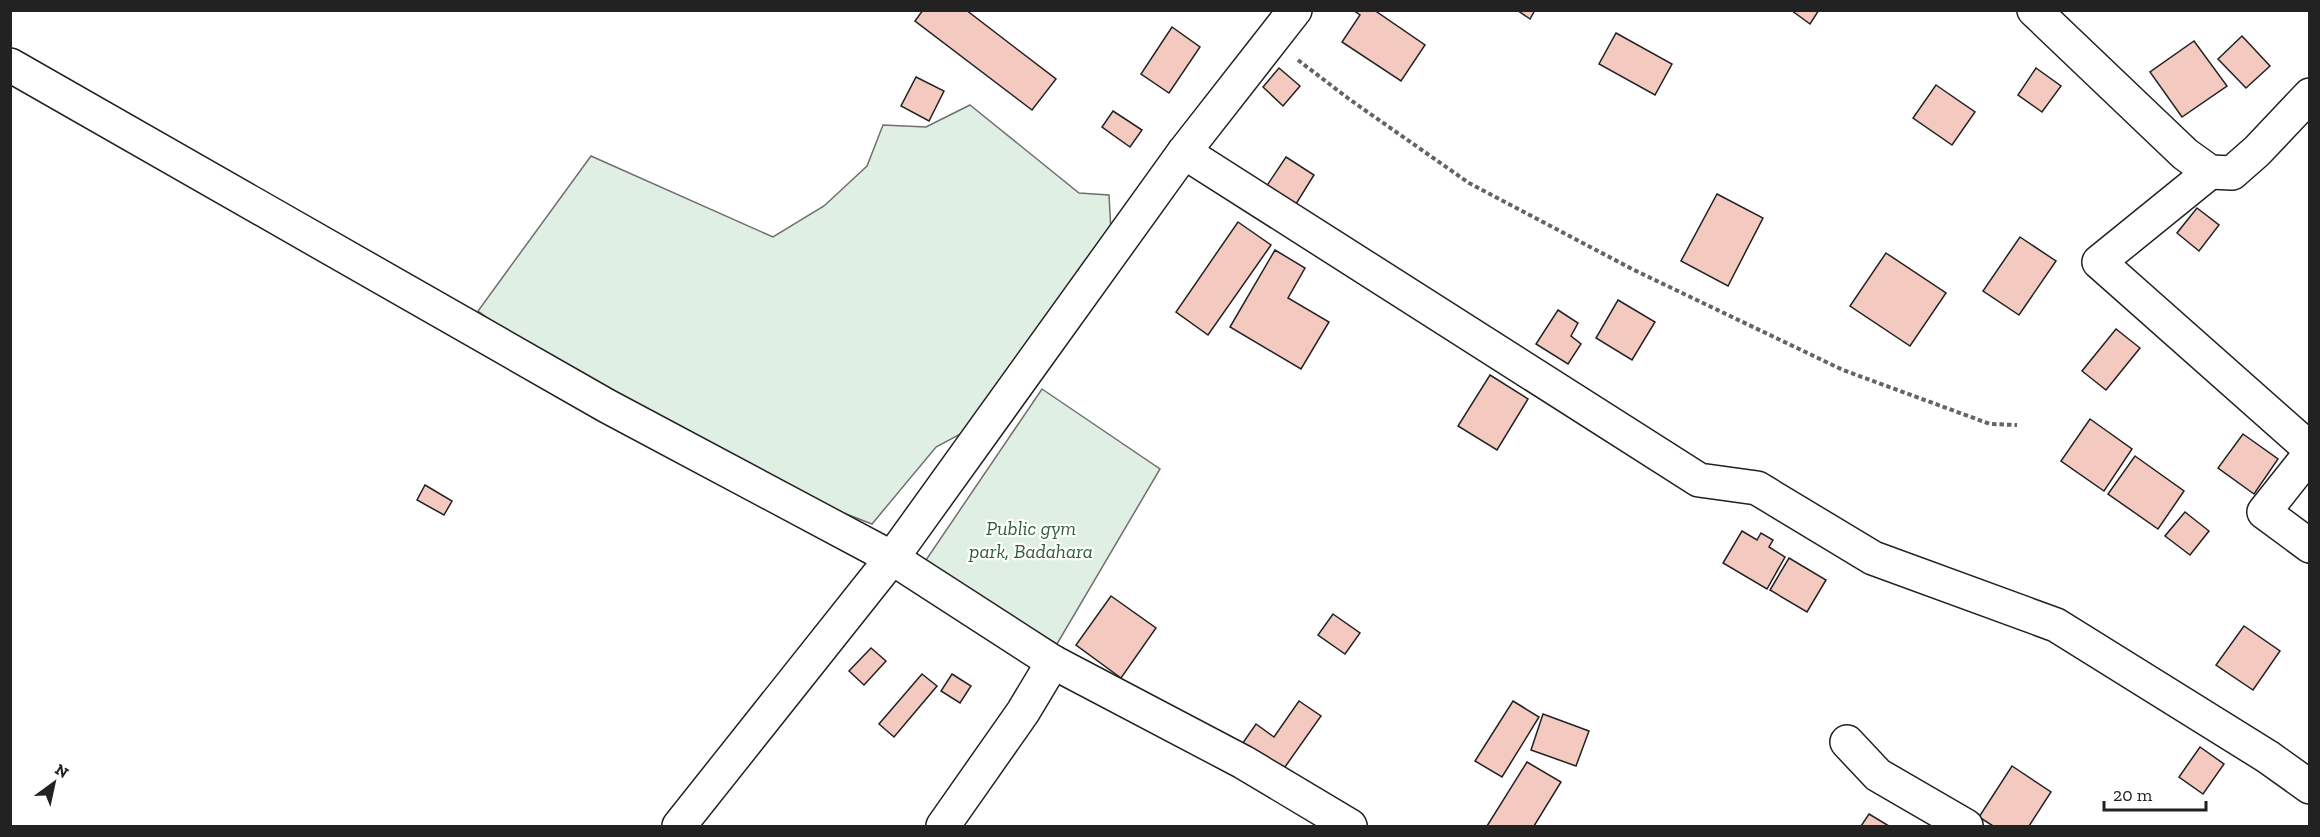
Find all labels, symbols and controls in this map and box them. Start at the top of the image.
park label: Public gym park, Badahara [968,516,1093,563]
north arrow [24,753,84,813]
text: N [52,760,72,782]
scale bar [2104,774,2206,812]
text: 20 m [2113,784,2153,806]

